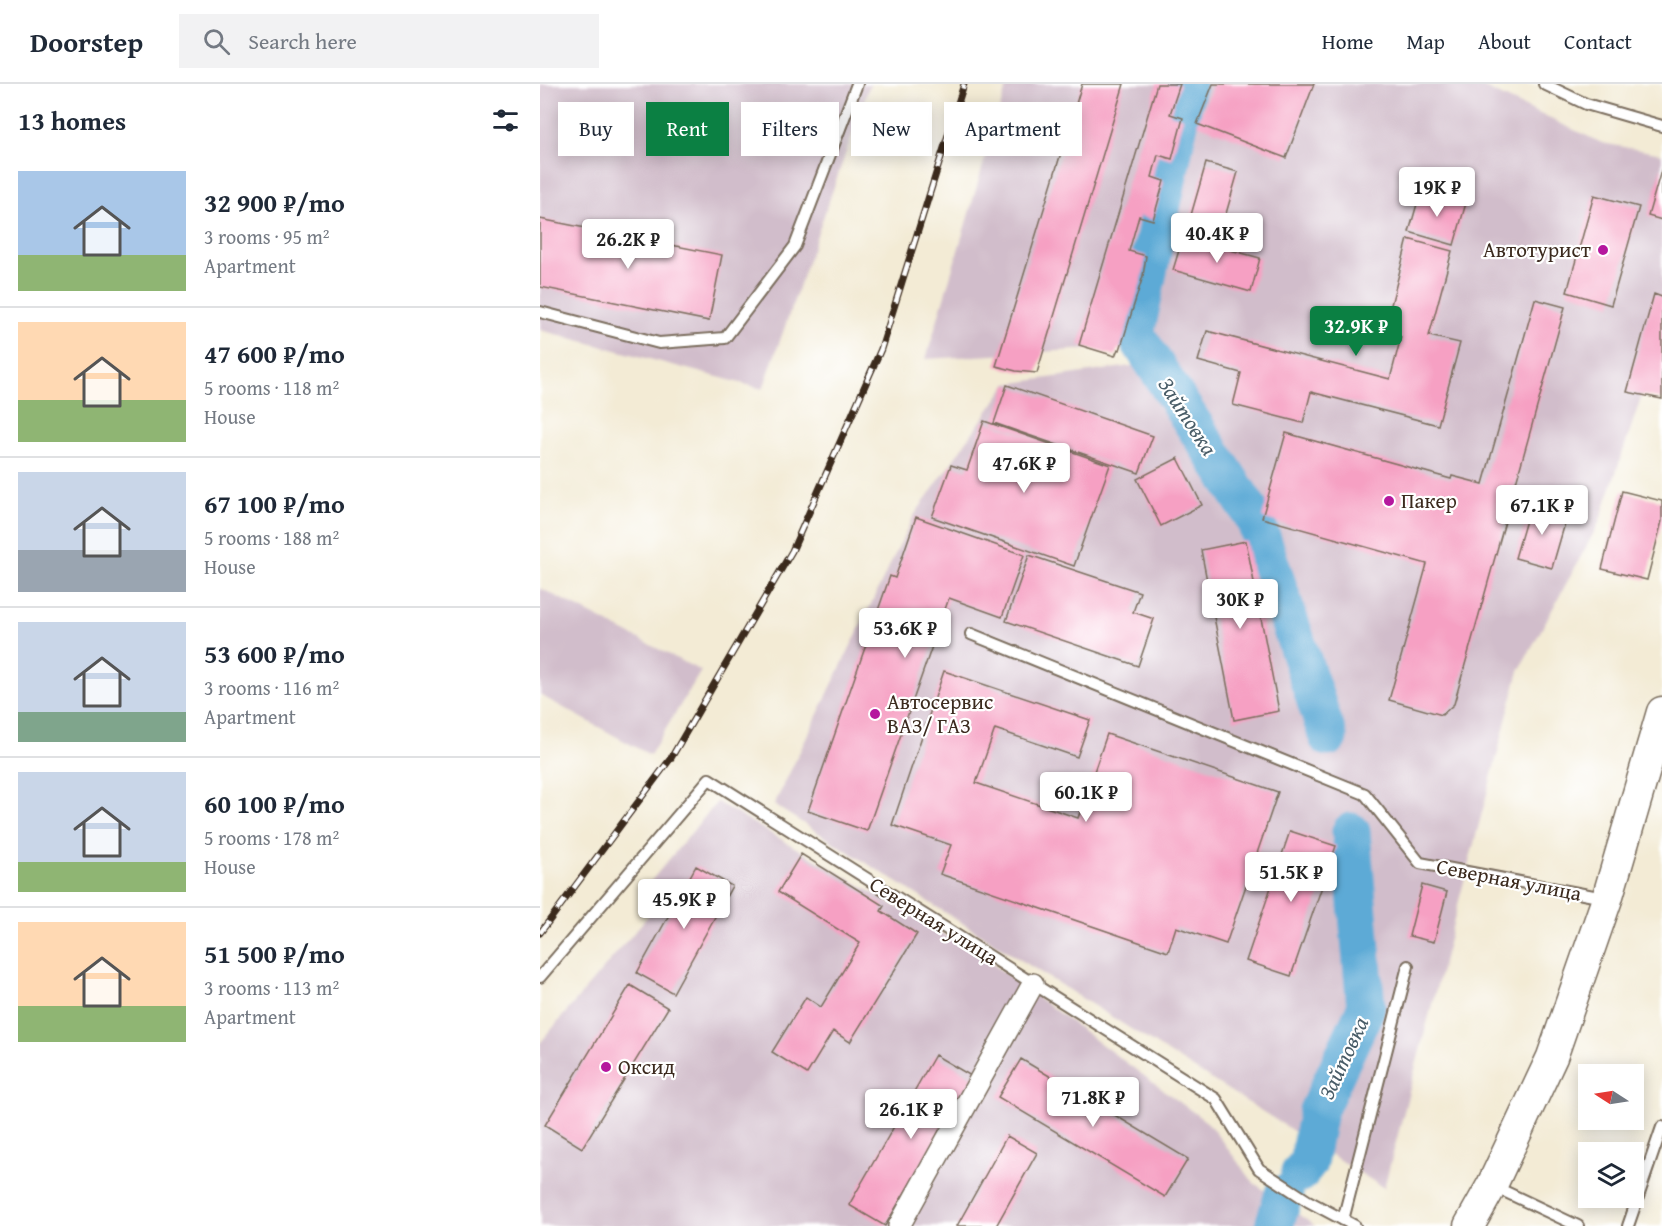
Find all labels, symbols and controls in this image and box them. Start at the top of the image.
search box [179,14,599,68]
text: Doorstep [30,21,143,62]
icon: search [200,25,233,58]
text: Search here [248,25,357,57]
text: Home [1322,26,1373,57]
text: Map [1406,26,1445,57]
text: About [1478,26,1531,57]
text: Contact [1564,26,1632,57]
text: 13 homes [18,101,126,140]
chip: Buy [558,102,634,156]
chip: Rent [646,102,729,156]
chip: Filters [741,102,839,156]
chip: New [851,102,932,156]
chip: Apartment [944,102,1082,156]
icon: filters [489,104,522,137]
pin: 19K ₽ [1395,167,1479,218]
text: 19K ₽ [1413,172,1461,201]
text: 32 900 ₽/mo [204,183,345,222]
icon: home [66,195,138,267]
pin: 40.4K ₽ [1162,213,1272,264]
text: 40.4K ₽ [1185,218,1249,247]
pin: 26.2K ₽ [573,219,683,270]
text: 3 rooms · 95 m² [204,222,330,251]
text: 26.2K ₽ [596,224,660,253]
place label: Автотурист [1483,234,1591,265]
marker: Автотурист [1596,243,1610,257]
text: Apartment [204,251,296,280]
pin: 32.9K ₽ [1301,306,1411,357]
text: 32.9K ₽ [1324,311,1388,340]
text: 47 600 ₽/mo [204,334,345,373]
icon: home [66,346,138,418]
water label: Зайтовка [1151,371,1225,461]
text: 5 rooms · 118 m² [204,373,339,402]
text: House [204,402,256,431]
pin: 47.6K ₽ [969,443,1079,494]
text: 47.6K ₽ [992,448,1056,477]
text: 67 100 ₽/mo [204,484,345,523]
place label: Пакер [1401,485,1457,516]
pin: 67.1K ₽ [1487,485,1597,536]
text: 67.1K ₽ [1510,490,1574,519]
marker: Пакер [1382,494,1396,508]
icon: home [66,496,138,568]
text: 5 rooms · 188 m² [204,523,339,552]
text: House [204,552,256,581]
pin: 30K ₽ [1198,579,1282,630]
text: 30K ₽ [1216,584,1264,613]
pin: 53.6K ₽ [850,608,960,659]
text: 53.6K ₽ [873,613,937,642]
text: 53 600 ₽/mo [204,634,345,673]
icon: home [66,646,138,718]
text: 3 rooms · 116 m² [204,673,339,702]
place label: Автосервис ВАЗ/ ГАЗ [887,686,993,741]
text: Apartment [204,702,296,731]
marker: Автосервис ВАЗ/ ГАЗ [868,707,882,721]
pin: 60.1K ₽ [1031,772,1141,823]
text: 60.1K ₽ [1054,777,1118,806]
text: 60 100 ₽/mo [204,784,345,823]
icon: home [66,796,138,868]
text: 5 rooms · 178 m² [204,823,339,852]
street label: Северная улица [1434,850,1584,909]
text: House [204,852,256,881]
pin: 51.5K ₽ [1236,852,1346,903]
text: 51.5K ₽ [1259,857,1323,886]
street label: Северная улица [864,869,1005,973]
pin: 45.9K ₽ [629,879,739,930]
text: 45.9K ₽ [652,884,716,913]
text: 51 500 ₽/mo [204,934,345,973]
icon: home [66,946,138,1018]
text: 3 rooms · 113 m² [204,973,339,1002]
text: Apartment [204,1002,296,1031]
water label: Зайтовка [1310,1011,1376,1105]
place label: Оксид [618,1051,676,1082]
marker: Оксид [599,1060,613,1074]
north arrow [1578,1064,1644,1130]
map controls [1578,1064,1644,1208]
pin: 71.8K ₽ [1038,1077,1148,1128]
text: 71.8K ₽ [1061,1082,1125,1111]
pin: 26.1K ₽ [856,1089,966,1140]
text: 26.1K ₽ [879,1094,943,1123]
button: layers [1578,1142,1644,1208]

